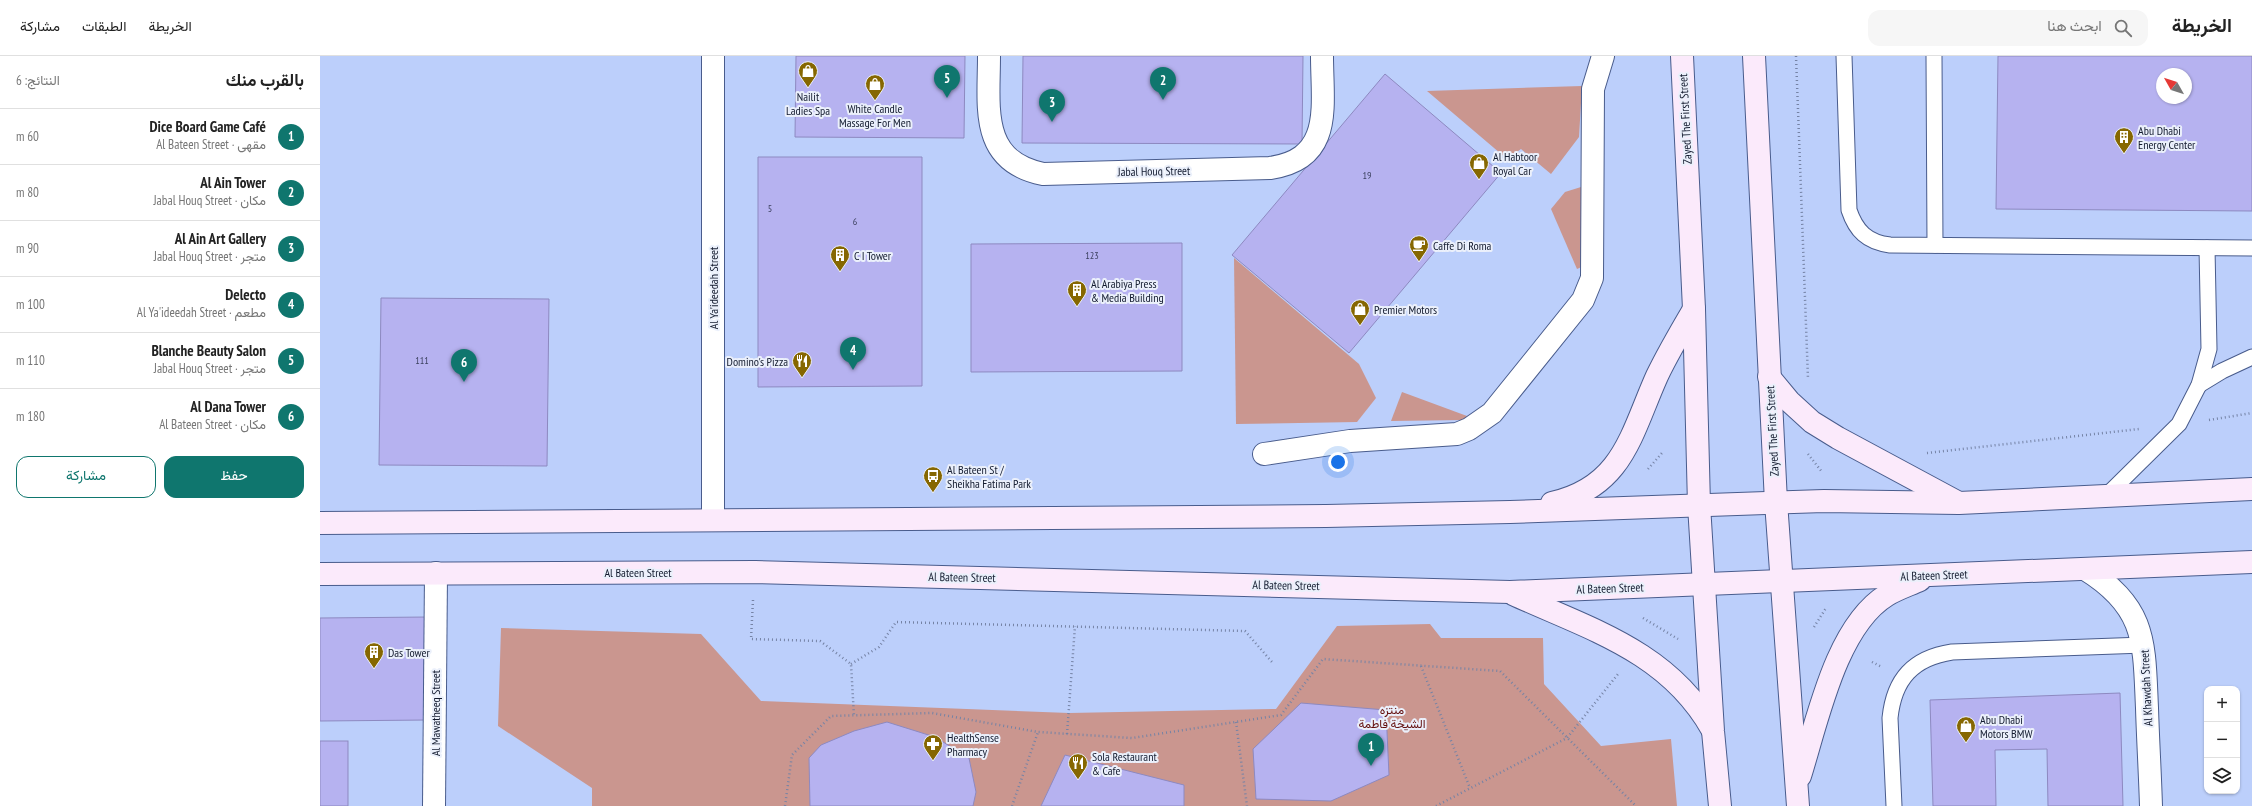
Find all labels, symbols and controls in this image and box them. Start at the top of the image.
search box [1868,10,2148,46]
text: الخريطة [2172,13,2232,37]
text: ابحث هنا [2047,16,2102,35]
text: مشاركة [20,17,60,35]
text: الطبقات [82,17,126,35]
text: الخريطة [148,17,192,35]
icon: search [2112,17,2134,39]
shop icon: Nailit Ladies Spa [797,60,819,88]
pin: 5 [934,65,960,98]
pin: 2 [1150,67,1176,100]
north arrow [2156,68,2192,104]
text: بالقرب منك [226,69,304,91]
text: النتائج: 6 [16,72,60,89]
shop icon: White Candle Massage For Men [864,73,886,101]
street label: Zayed The First Street [1675,73,1695,165]
place label: Nailit Ladies Spa [786,89,830,118]
pin: 3 [1039,89,1065,122]
place label: White Candle Massage For Men [839,101,911,130]
text: Dice Board Game Café [150,117,266,136]
place label: Abu Dhabi Energy Center [2138,123,2196,152]
building icon: Abu Dhabi Energy Center [2113,126,2135,154]
text: 60 m [16,128,39,145]
text: 1 [288,128,294,145]
text: مقهى · Al Bateen Street [156,136,266,153]
place label: Al Habtoor Royal Car [1493,149,1538,178]
shop icon: Al Habtoor Royal Car [1468,152,1490,180]
street label: Jabal Houq Street [1117,163,1191,179]
house number: 19 [1363,169,1372,182]
text: Al Ain Tower [200,173,266,192]
text: 80 m [16,184,39,201]
text: 2 [288,184,294,201]
text: مكان · Jabal Houq Street [153,192,266,209]
house number: 5 [768,202,772,215]
house number: 6 [853,215,858,228]
text: Al Ain Art Gallery [175,229,266,248]
cafe icon: Caffe Di Roma [1408,234,1430,262]
place label: Caffe Di Roma [1433,238,1491,253]
text: 90 m [16,240,39,257]
text: 3 [288,240,294,257]
building icon: C I Tower [829,244,851,272]
street label: Al Ya'ideedah Street [706,246,721,329]
text: متجر · Jabal Houq Street [154,248,266,265]
place label: C I Tower [854,248,892,263]
house number: 123 [1085,249,1099,262]
place label: Al Arabiya Press & Media Building [1091,276,1164,305]
building icon: Al Arabiya Press & Media Building [1066,279,1088,307]
text: Delecto [225,285,266,304]
text: 100 m [16,296,45,313]
text: 4 [288,296,294,313]
shop icon: Premier Motors [1349,298,1371,326]
place label: Premier Motors [1374,302,1437,317]
text: مطعم · Al Ya'ideedah Street [137,304,266,321]
pin: 4 [840,337,866,370]
text: Blanche Beauty Salon [151,341,266,360]
pin: 6 [451,349,477,382]
restaurant icon: Domino's Pizza [791,350,813,378]
text: 110 m [16,352,45,369]
text: 5 [288,352,294,369]
house number: 111 [415,354,429,367]
place label: Domino's Pizza [727,354,788,369]
text: متجر · Jabal Houq Street [154,360,266,377]
street label: Zayed The First Street [1762,385,1782,477]
text: Al Dana Tower [190,397,266,416]
text: 180 m [16,408,45,425]
text: 6 [288,408,294,425]
text: مكان · Al Bateen Street [159,416,266,433]
your location [1328,452,1348,472]
button: مشاركة [16,456,156,498]
button: حفظ [164,456,304,498]
place label: Al Bateen St / Sheikha Fatima Park [947,462,1031,491]
bus stop icon: Al Bateen St / Sheikha Fatima Park [922,465,944,493]
street label: Al Bateen Street [604,565,672,580]
street label: Al Bateen Street [1900,566,1969,584]
street label: Al Bateen Street [928,569,996,585]
street label: Al Bateen Street [1252,577,1320,593]
street label: Al Bateen Street [1576,579,1645,597]
building icon: Das Tower [363,641,385,669]
place label: Das Tower [388,645,431,660]
street label: Al Khawdah Street [2136,649,2155,727]
street label: Al Mawatheeq Street [428,669,443,756]
map controls [2204,686,2240,794]
button: + [2204,686,2240,722]
park label: منتزه الشيخة فاطمة [1358,702,1426,731]
place label: Abu Dhabi Motors BMW [1980,712,2032,741]
shop icon: Abu Dhabi Motors BMW [1955,715,1977,743]
button: − [2204,722,2240,758]
place label: HealthSense Pharmacy [947,730,999,759]
pharmacy icon: HealthSense Pharmacy [922,733,944,761]
pin: 1 [1358,733,1384,766]
place label: Sola Restaurant & Cafe [1092,749,1157,778]
restaurant icon: Sola Restaurant & Cafe [1067,752,1089,780]
button: layers [2204,758,2240,794]

